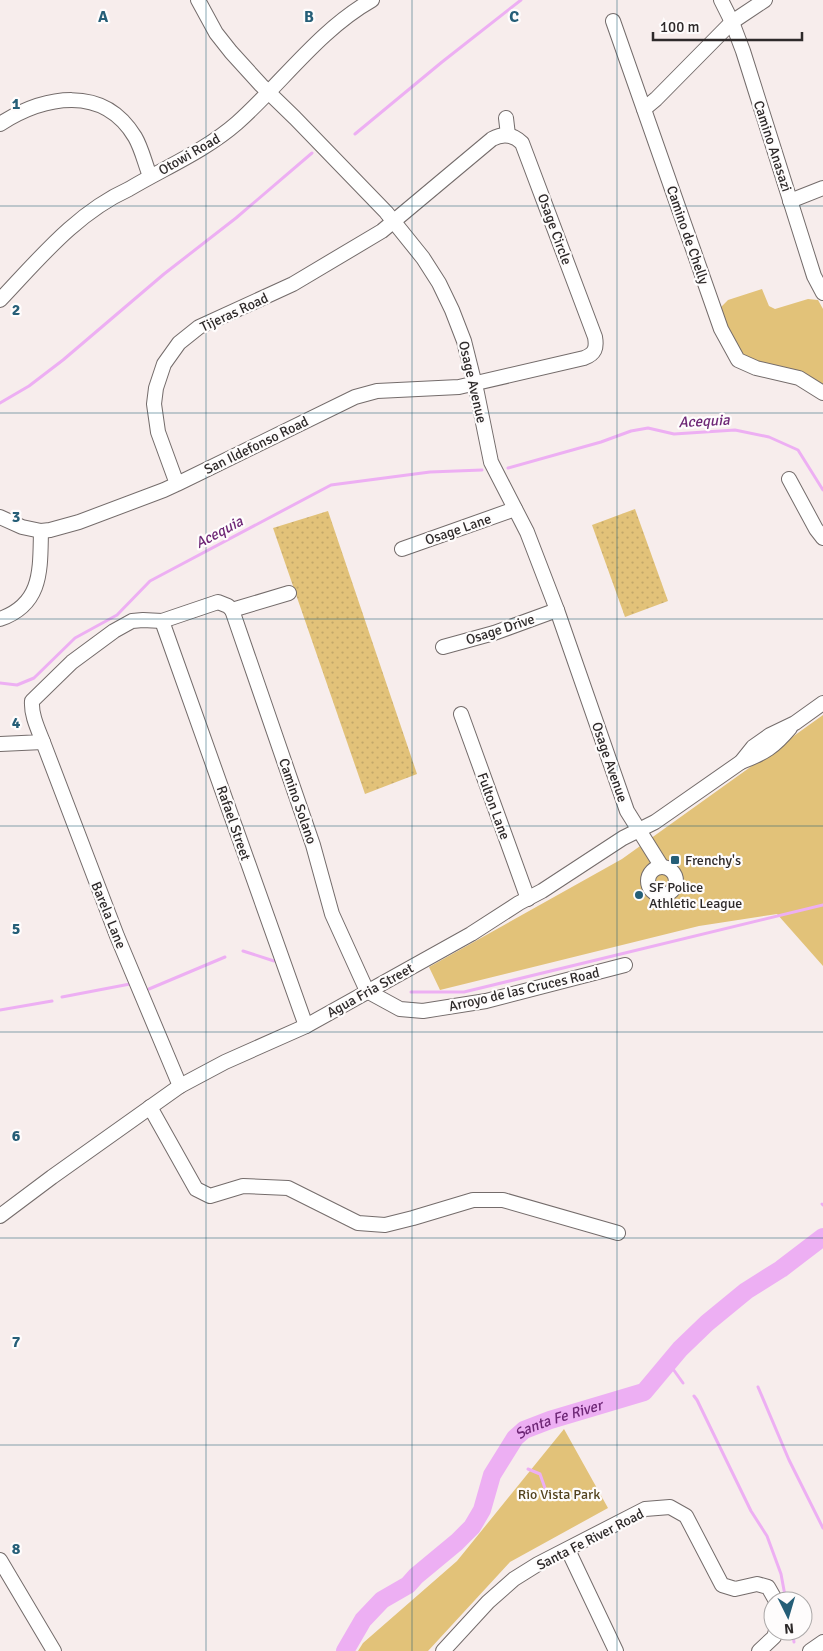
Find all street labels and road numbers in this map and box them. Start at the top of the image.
street label: Camino Anasazi [750,98,795,194]
street label: Otowi Road [155,130,223,179]
street label: Camino de Chelly [663,183,713,287]
street label: Osage Circle [534,191,575,267]
street label: Tijeras Road [198,289,271,336]
street label: Osage Avenue [455,339,490,425]
street label: San Ildefonso Road [201,413,311,478]
street label: Osage Lane [423,510,493,549]
street label: Osage Drive [464,610,537,649]
street label: Osage Avenue [588,720,631,804]
street label: Camino Solano [275,756,320,846]
street label: Fulton Lane [474,770,514,842]
street label: Rafael Street [213,784,254,863]
street label: Barela Lane [87,879,130,951]
street label: Agua Fria Street [324,960,417,1021]
street label: Arroyo de las Cruces Road [447,964,601,1015]
street label: Santa Fe River Road [534,1505,647,1574]

